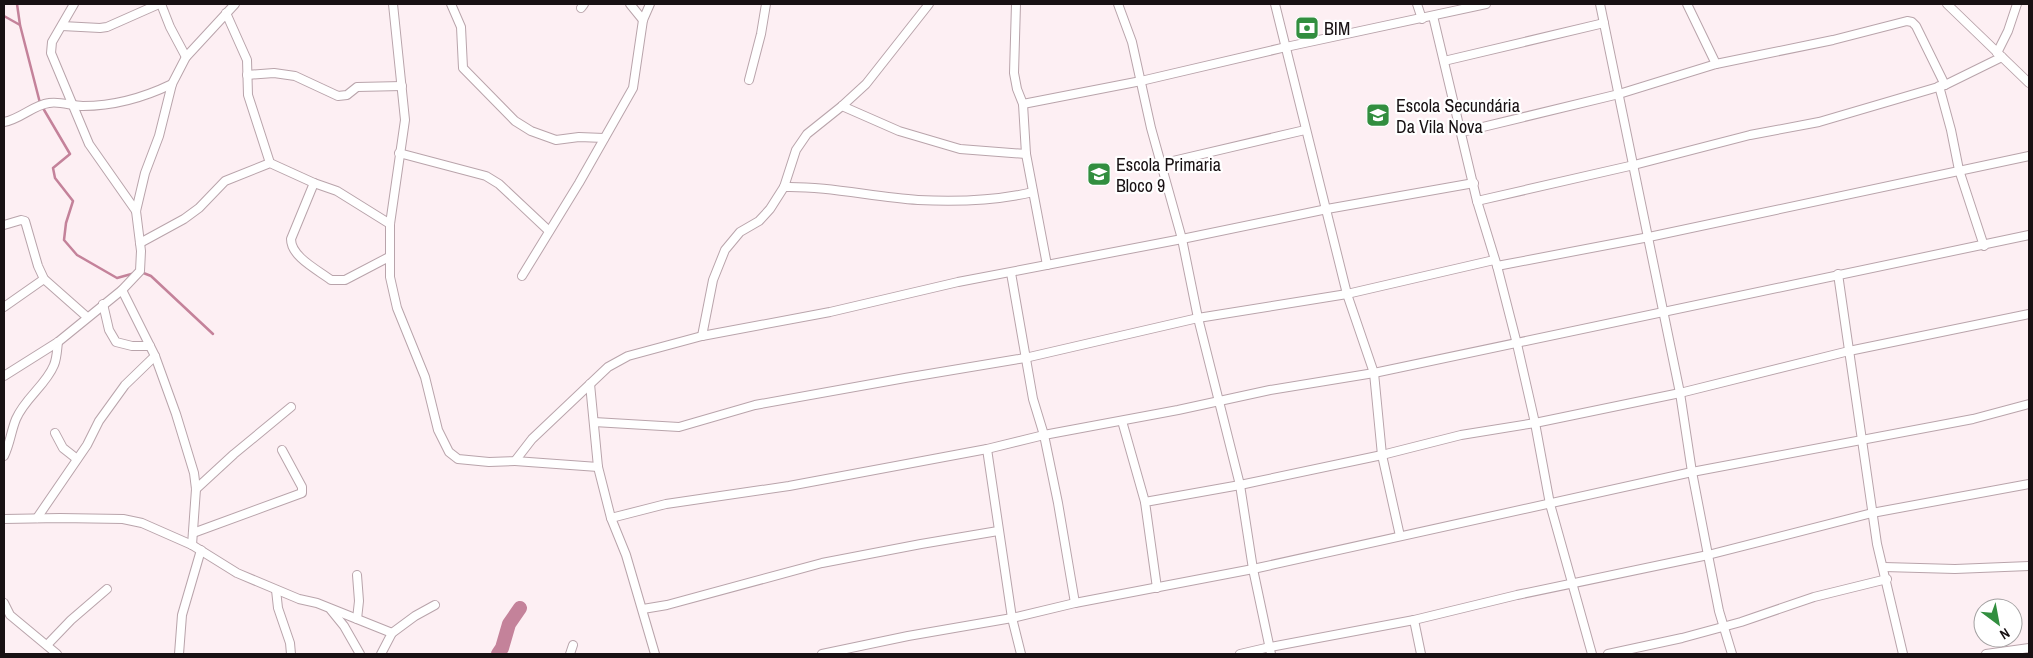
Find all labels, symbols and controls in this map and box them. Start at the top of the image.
bank icon: BIM [1294,15,1320,41]
place label: BIM [1324,16,1350,41]
place label: Escola Secundária Da Vila Nova [1396,93,1520,139]
school or university icon: Escola Secundária Da Vila Nova [1365,102,1391,128]
place label: Escola Primaria Bloco 9 [1116,152,1221,198]
school or university icon: Escola Primaria Bloco 9 [1086,161,1112,187]
north arrow [1973,598,2023,648]
text: N [1997,624,2013,644]

